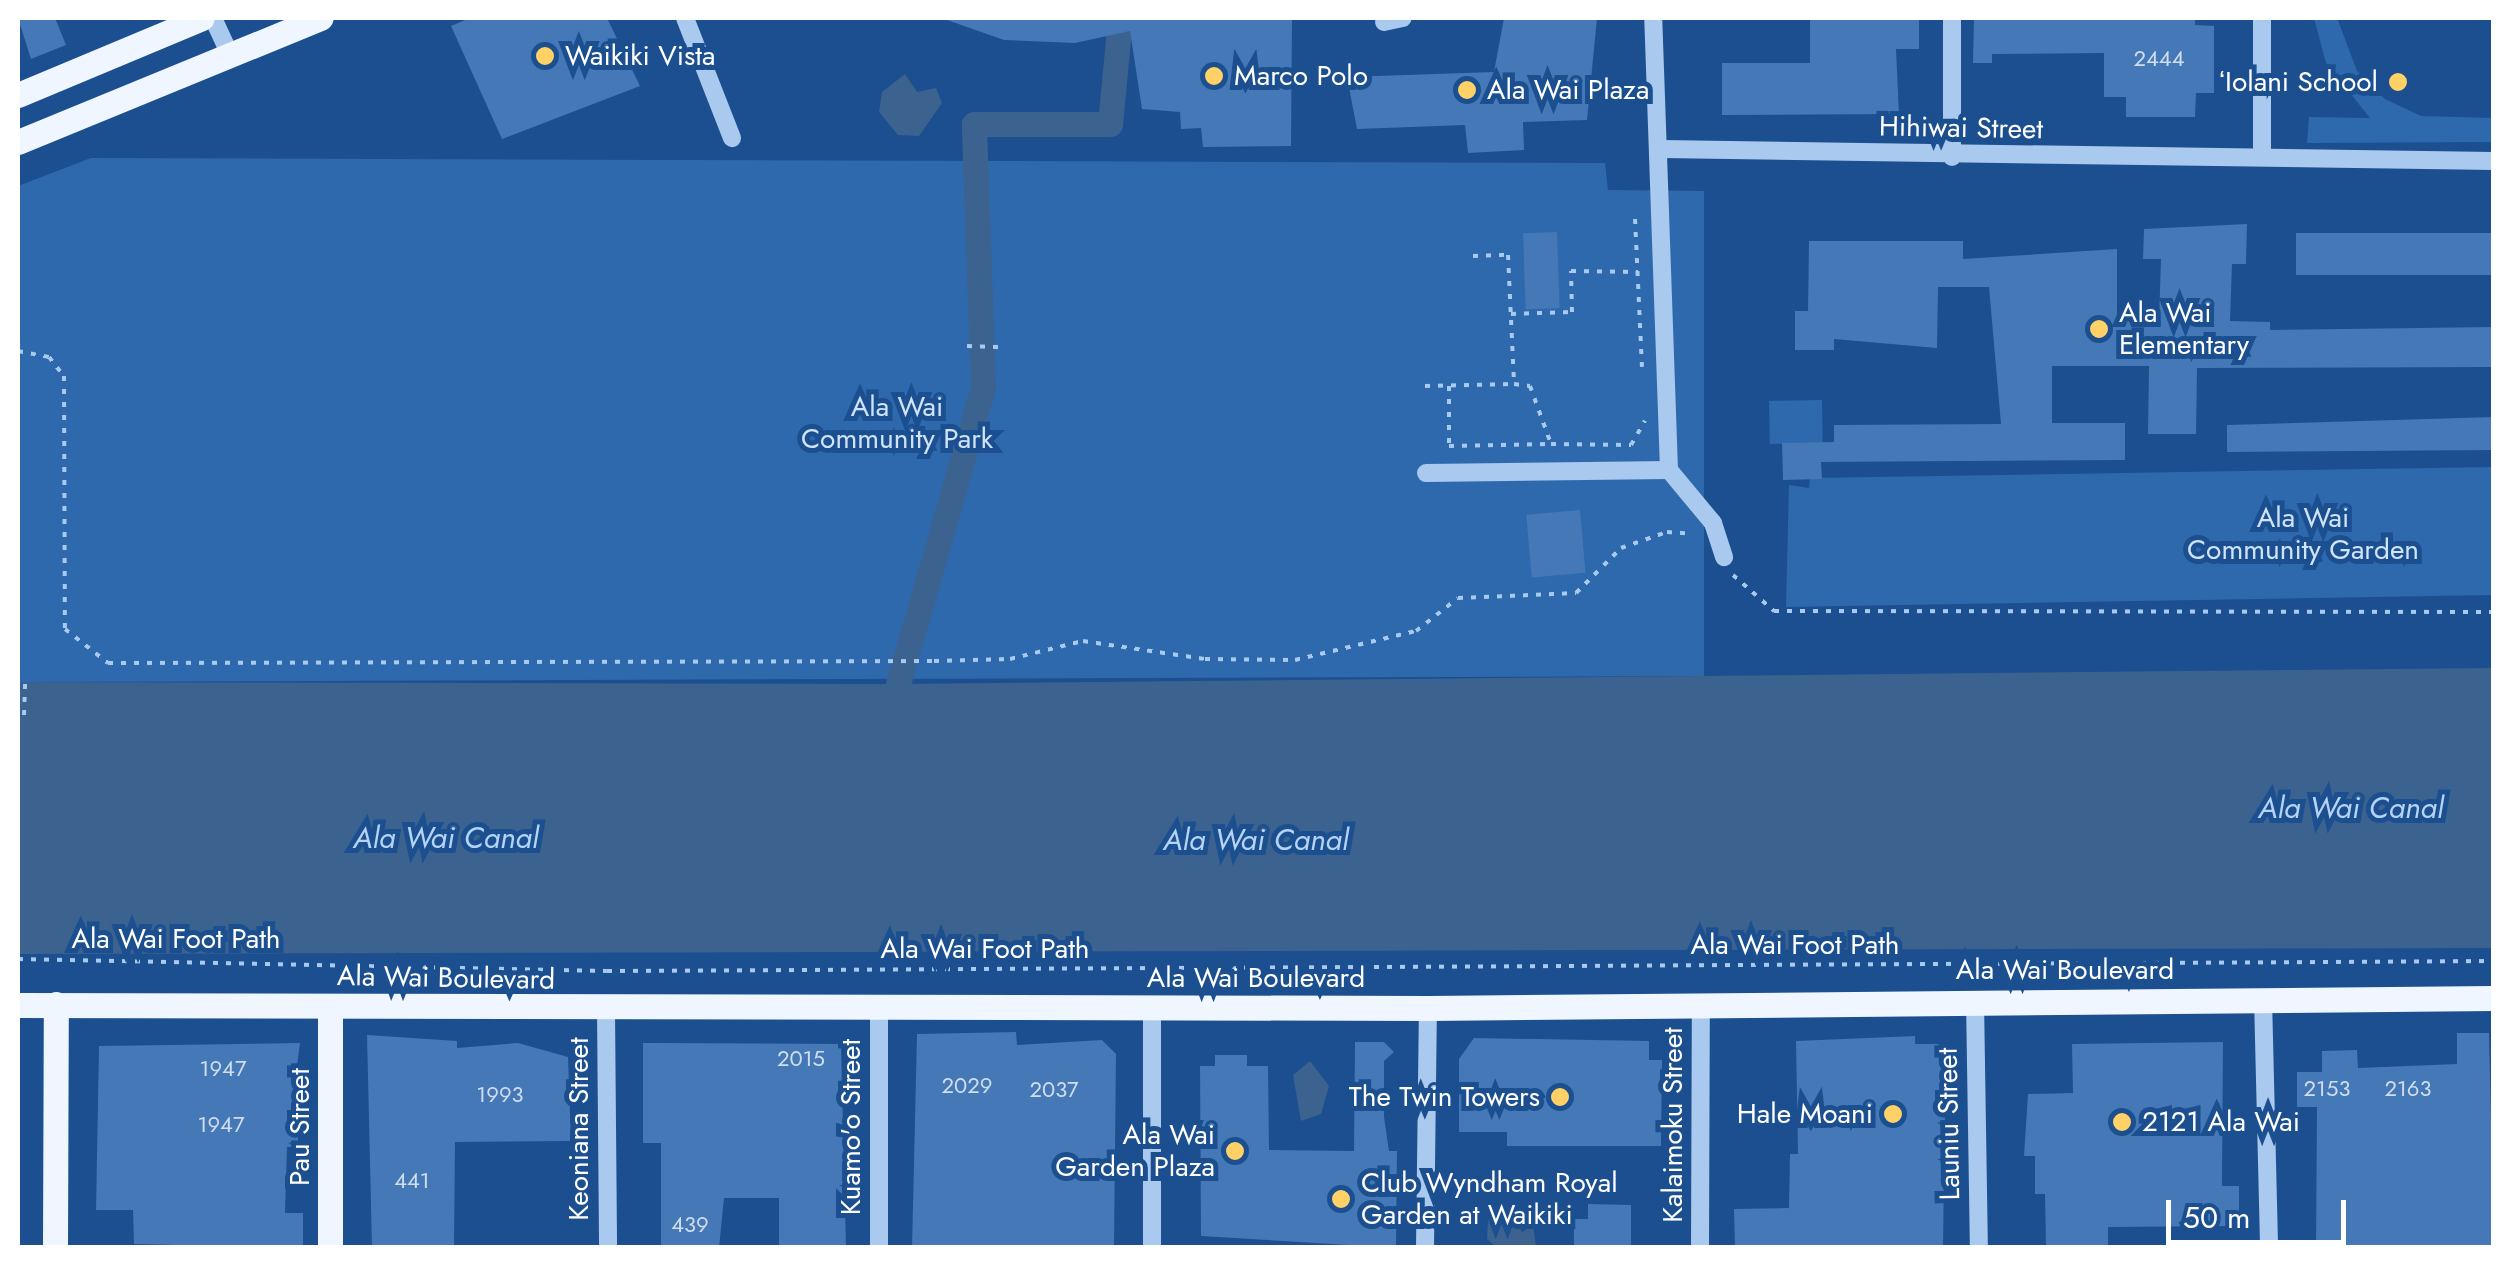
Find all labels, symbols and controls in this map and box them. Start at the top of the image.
place label: Waikiki Vista [565,39,715,73]
marker: Waikiki Vista [534,45,556,67]
house number: 2444 [2134,46,2184,72]
place label: Marco Polo [1234,59,1368,93]
marker: Marco Polo [1203,65,1225,87]
place label: ʻIolani School [2219,65,2378,99]
marker: ʻIolani School [2387,71,2409,93]
place label: Ala Wai Plaza [1487,73,1649,107]
marker: Ala Wai Plaza [1456,79,1478,101]
street label: Hihiwai Street [1879,110,2043,146]
place label: Ala Wai Elementary [2119,296,2249,362]
marker: Ala Wai Elementary [2088,318,2110,340]
park label: Ala Wai Community Park [801,390,993,456]
park label: Ala Wai Community Garden [2187,501,2419,567]
water label: Ala Wai Canal [2258,790,2444,826]
water label: Ala Wai Canal [353,820,539,856]
water label: Ala Wai Canal [1163,822,1349,858]
street label: Ala Wai Foot Path [71,922,281,956]
street label: Ala Wai Foot Path [1690,928,1900,962]
street label: Ala Wai Foot Path [880,932,1090,966]
street label: Ala Wai Boulevard [1956,953,2174,987]
street label: Ala Wai Boulevard [337,959,555,997]
street label: Ala Wai Boulevard [1147,961,1365,995]
street label: Kalaimoku Street [1656,1027,1690,1223]
street label: Keoniana Street [562,1037,596,1221]
street label: Kuamo'o Street [834,1039,868,1215]
house number: 2015 [777,1046,825,1072]
street label: Launiu Street [1931,1047,1967,1201]
house number: 1947 [200,1056,246,1082]
street label: Pau Street [283,1068,317,1186]
house number: 2029 [942,1073,992,1099]
house number: 2153 [2304,1076,2350,1102]
house number: 2163 [2384,1076,2432,1102]
house number: 2037 [1030,1077,1078,1103]
place label: The Twin Towers [1349,1080,1540,1114]
house number: 1993 [476,1082,524,1108]
marker: The Twin Towers [1549,1086,1571,1108]
place label: Hale Moani [1737,1097,1873,1131]
marker: Hale Moani [1882,1103,1904,1125]
place label: 2121 Ala Wai [2142,1105,2300,1139]
marker: 2121 Ala Wai [2111,1111,2133,1133]
house number: 1947 [198,1112,244,1138]
place label: Ala Wai Garden Plaza [1055,1118,1215,1184]
marker: Ala Wai Garden Plaza [1224,1140,1246,1162]
place label: Club Wyndham Royal Garden at Waikiki [1361,1166,1618,1232]
house number: 441 [394,1168,430,1194]
scale bar [2171,1180,2351,1242]
marker: Club Wyndham Royal Garden at Waikiki [1330,1188,1352,1210]
text: 50 m [2183,1196,2250,1239]
house number: 439 [671,1212,709,1238]

